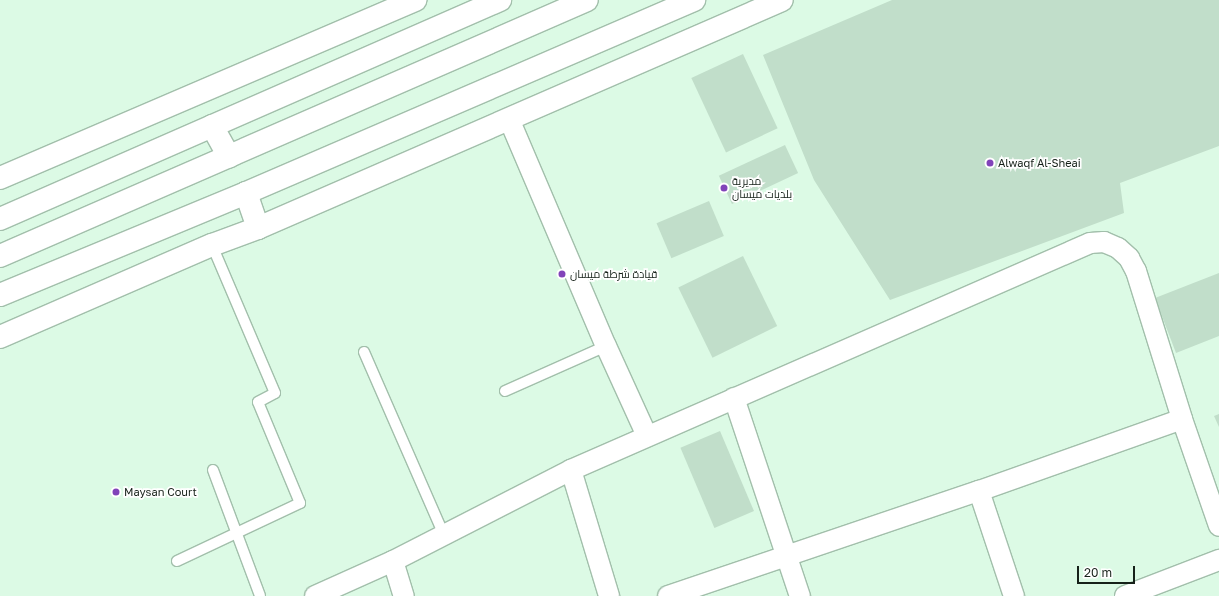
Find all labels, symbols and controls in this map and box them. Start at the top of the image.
place label: Alwaqf Al-Sheai [998,156,1081,170]
marker: Alwaqf Al-Sheai [985,158,995,168]
place label: مديرية بلديات ميسان [732,175,792,201]
marker: مديرية بلديات ميسان [719,183,729,193]
place label: قيادة شرطة ميسان [570,267,657,281]
marker: قيادة شرطة ميسان [557,269,567,279]
place label: Maysan Court [124,485,197,499]
marker: Maysan Court [111,487,121,497]
scale bar [1079,558,1137,584]
text: 20 m [1084,565,1112,580]

